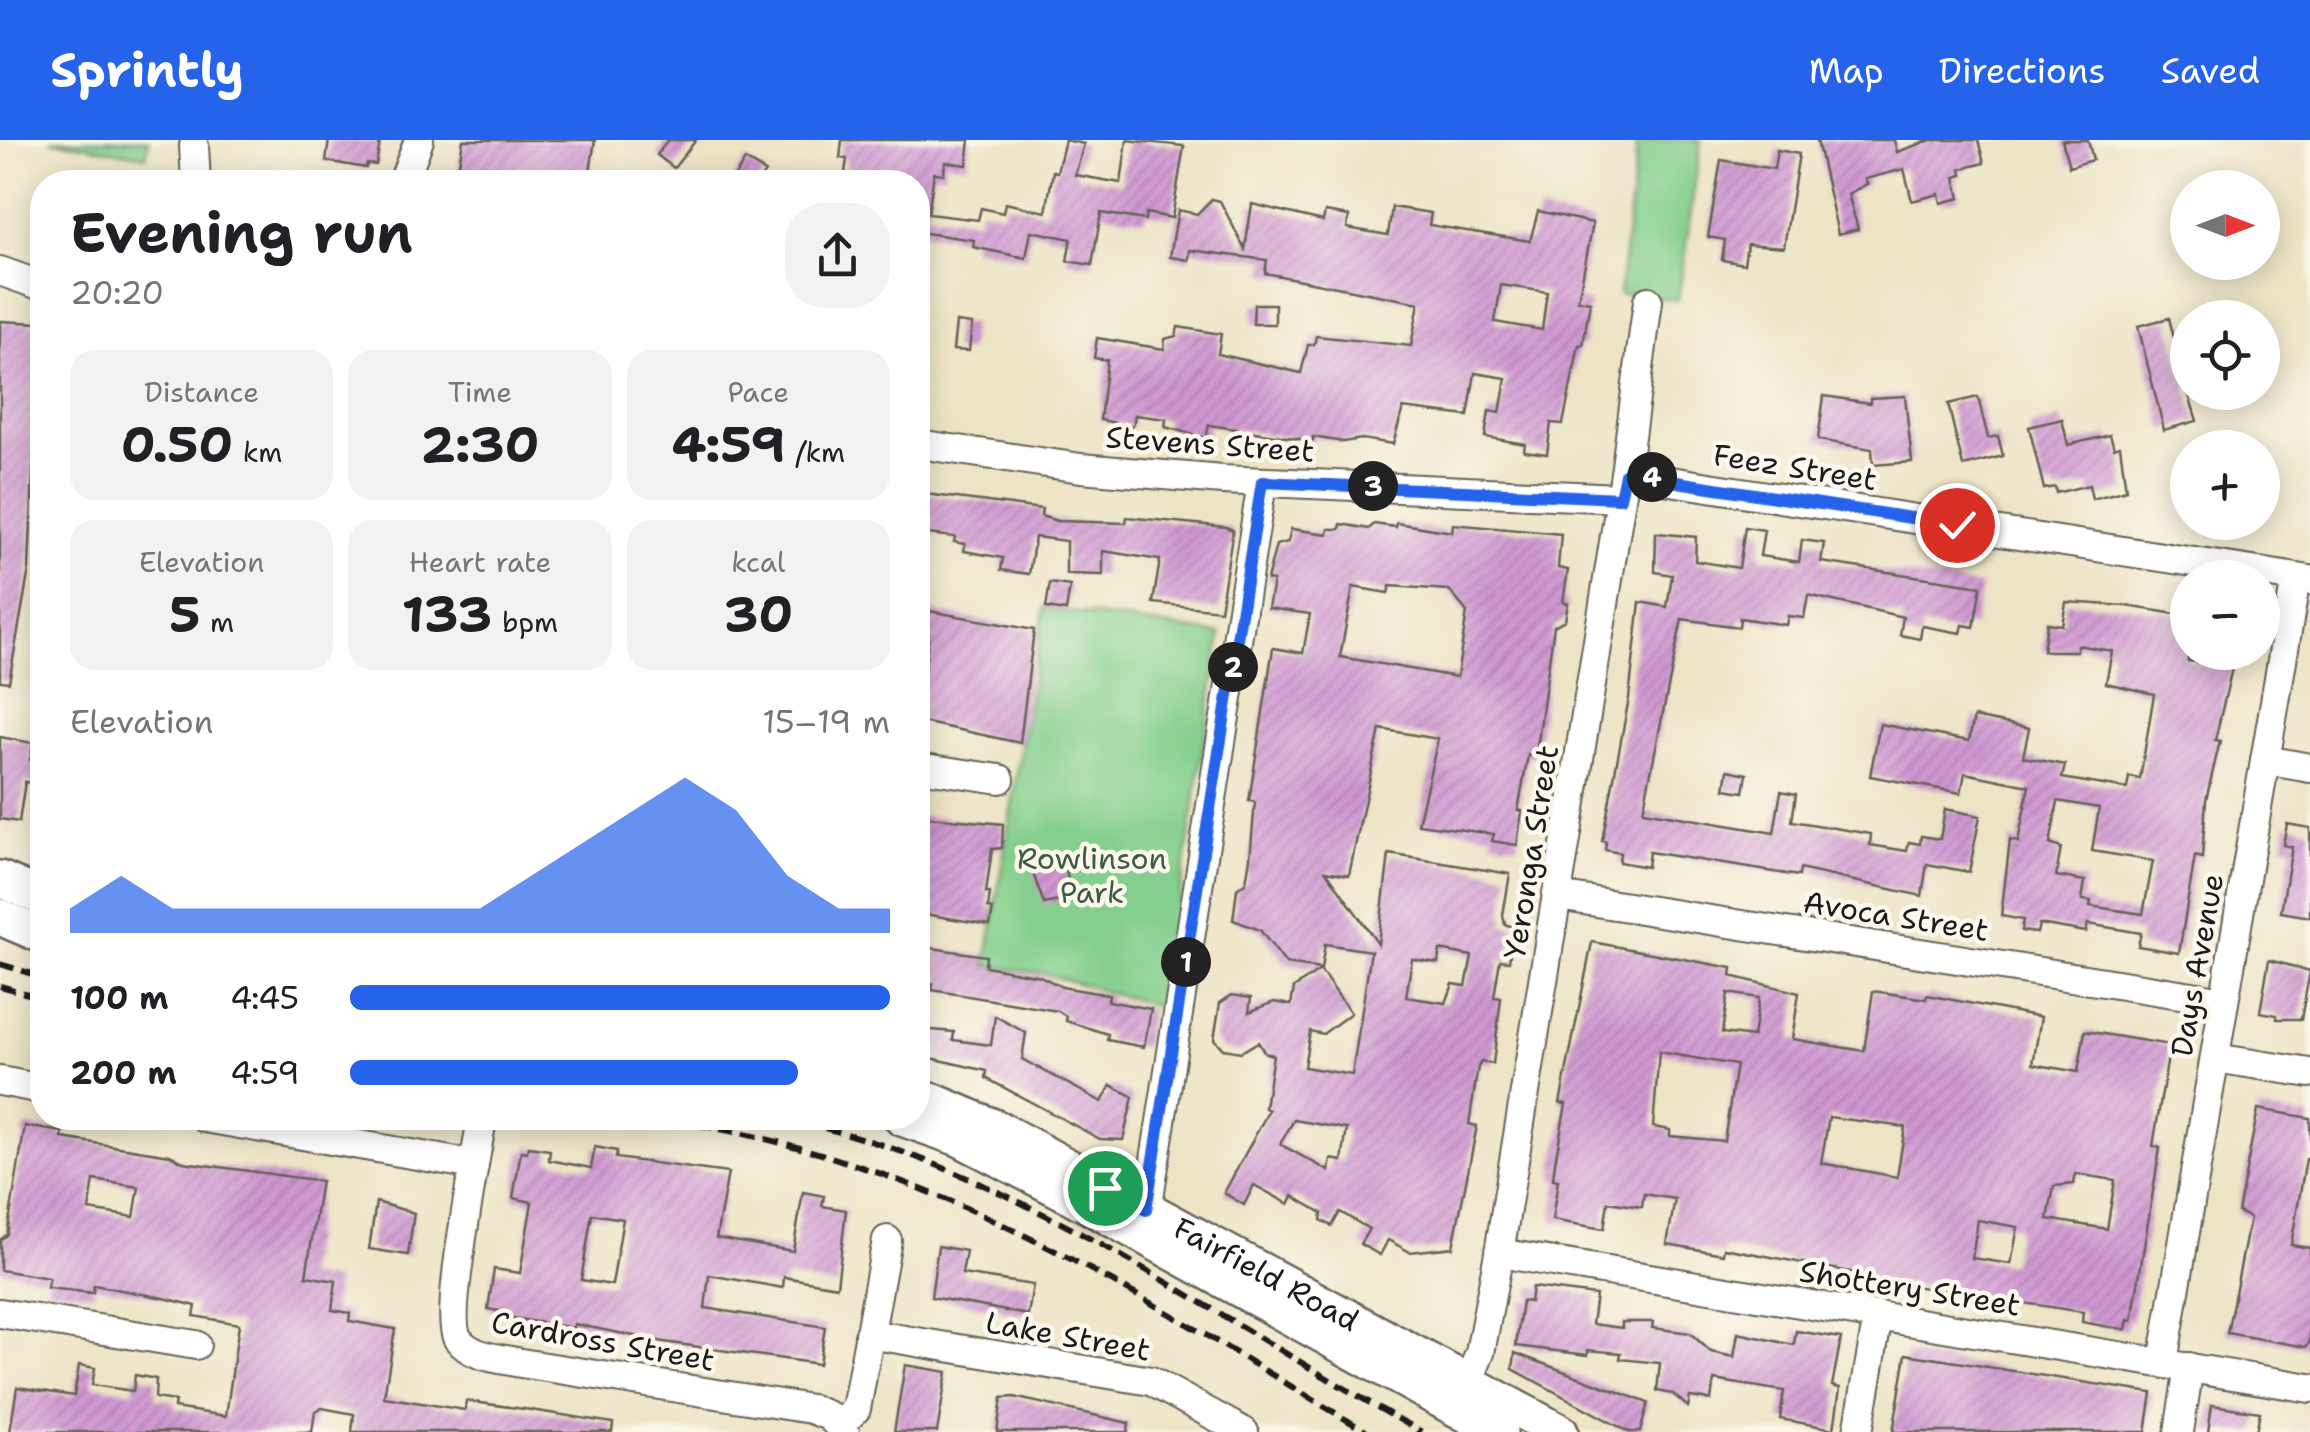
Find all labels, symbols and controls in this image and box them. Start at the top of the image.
text: Sprintly [50,38,244,102]
text: Map [1809,47,1884,94]
text: Directions [1939,47,2106,94]
text: Saved [2161,47,2260,94]
north arrow [2170,170,2280,280]
map controls [2170,170,2280,670]
text: Evening run [70,196,413,270]
button: share [785,203,890,308]
text: 20:20 [70,271,164,314]
button: locate [2170,300,2280,410]
text: Distance [144,373,259,411]
text: Time [448,373,512,411]
text: Pace [728,373,789,411]
text: 0.50 [121,411,233,478]
text: 2:30 [421,411,539,478]
text: 4:59 [671,411,786,478]
street label: Stevens Street [1104,416,1316,472]
button: + [2170,430,2280,540]
text: km [233,433,282,471]
text: /km [786,433,845,471]
street label: Feez Street [1710,434,1880,500]
pin: 4 [1627,452,1677,502]
text: 4 [1642,458,1662,496]
pin: 3 [1348,461,1398,511]
text: 3 [1363,467,1383,505]
pin [1915,483,2000,568]
icon: check [1930,498,1985,553]
text: Elevation [139,543,264,581]
text: Heart rate [409,543,551,581]
text: kcal [731,543,786,581]
button: − [2170,560,2280,670]
text: 5 [169,581,200,648]
text: 133 [402,581,492,648]
text: 30 [723,581,793,648]
text: m [200,603,234,641]
text: bpm [492,603,558,641]
pin: 2 [1208,642,1258,692]
text: 2 [1223,648,1243,686]
text: Elevation [70,700,213,743]
text: 15–19 m [762,700,890,743]
street label: Yeronga Street [1494,742,1568,962]
park label: Rowlinson Park [1017,838,1167,913]
street label: Days Avenue [2161,870,2233,1060]
street label: Avoca Street [1801,881,1991,951]
pin: 1 [1161,937,1211,987]
text: 1 [1180,943,1192,981]
text: 100 m [70,976,169,1019]
text: 4:45 [230,976,299,1019]
text: 200 m [70,1051,177,1094]
text: 4:59 [230,1051,300,1094]
pin [1063,1146,1148,1231]
icon: arrive [1078,1161,1133,1216]
street label: Fairfield Road [1167,1207,1366,1340]
street label: Shottery Street [1797,1250,2023,1326]
street label: Cardross Street [488,1301,718,1381]
street label: Lake Street [983,1301,1153,1371]

